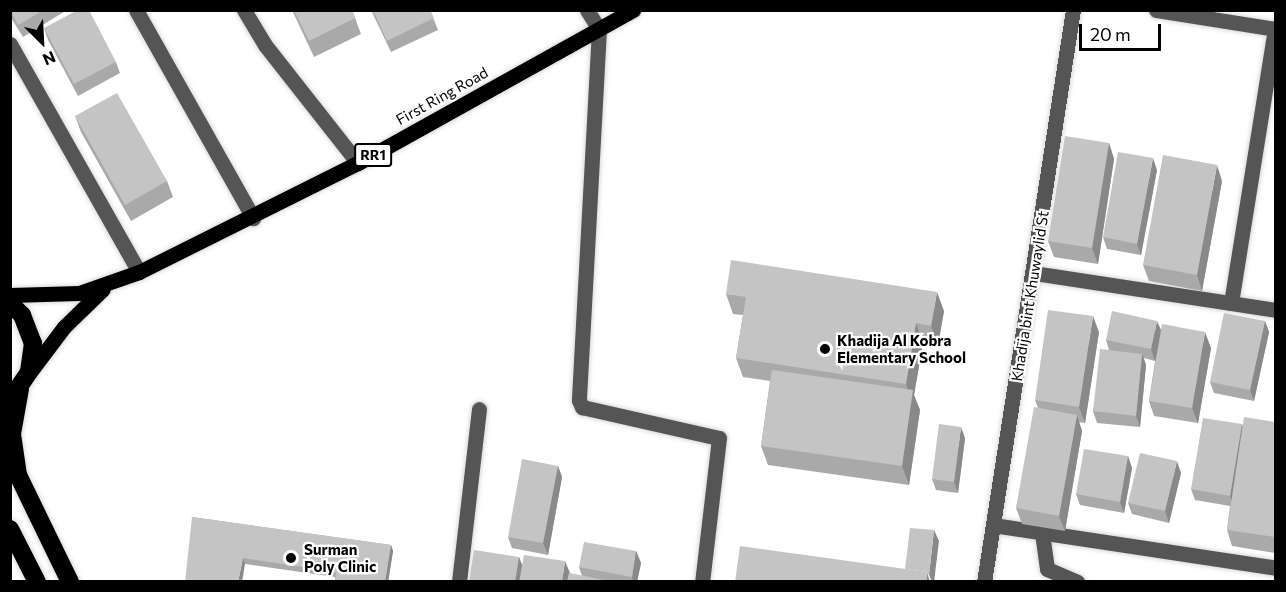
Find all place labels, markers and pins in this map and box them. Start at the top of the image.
place label: Khadija Al Kobra Elementary School [837,331,966,366]
marker: Khadija Al Kobra Elementary School [818,342,832,356]
place label: Surman Poly Clinic [304,540,376,575]
marker: Surman Poly Clinic [282,549,300,567]

